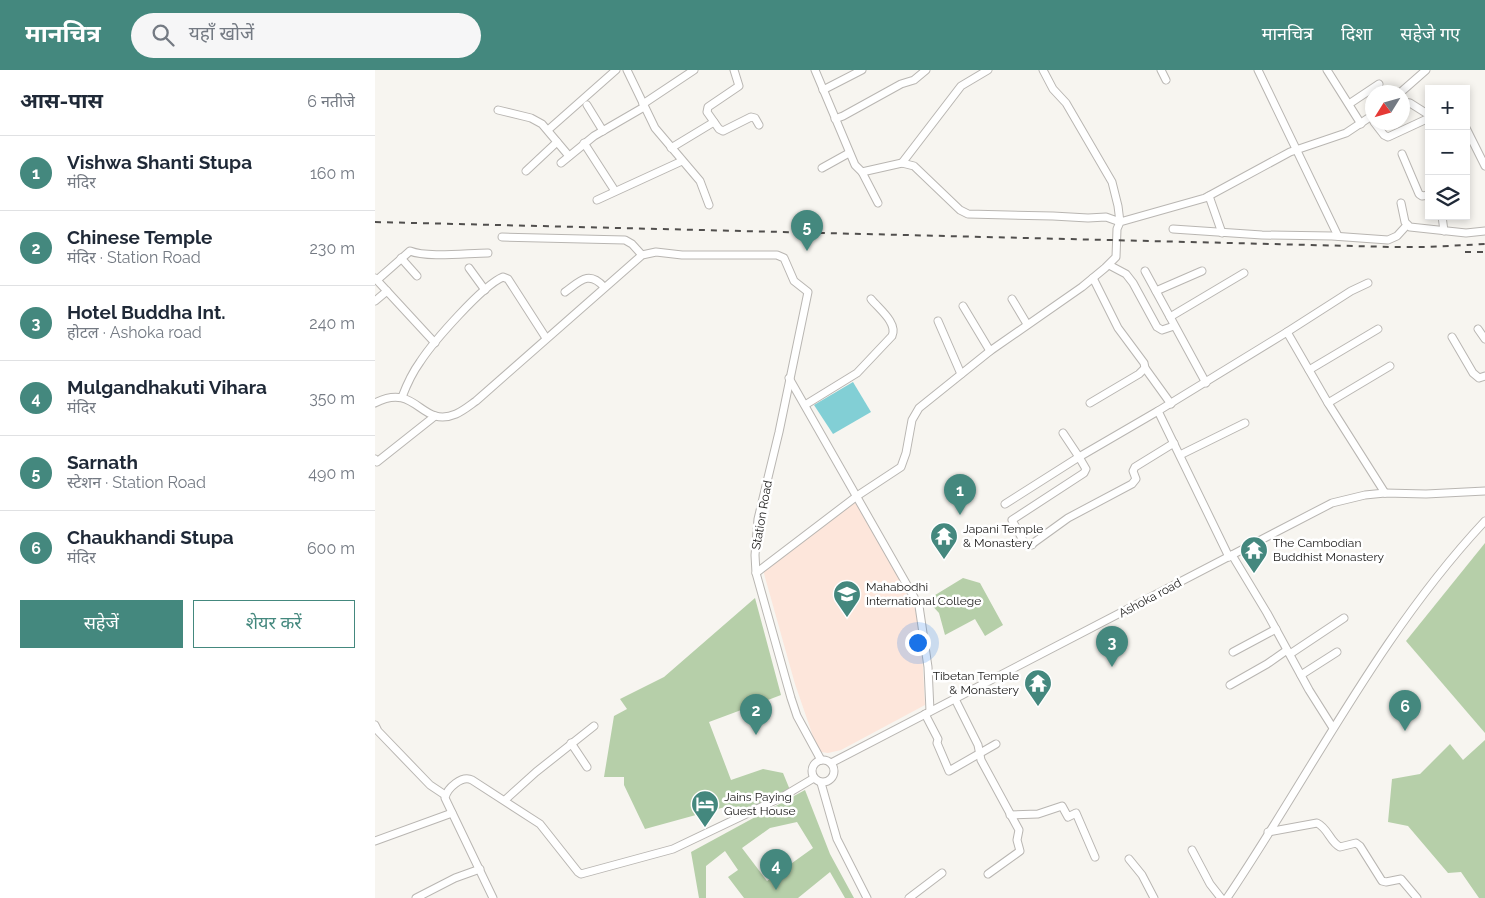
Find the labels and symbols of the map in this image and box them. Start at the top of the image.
north arrow [1365,85,1410,130]
pin: 5 [791,210,823,251]
pin: 1 [944,474,976,515]
street label: Station Road [749,479,775,551]
temple icon: Japani Temple & Monastery [929,521,959,560]
place label: Japani Temple & Monastery [963,522,1043,550]
temple icon: The Cambodian Buddhist Monastery [1239,535,1269,574]
place label: The Cambodian Buddhist Monastery [1273,536,1385,564]
street label: Ashoka road [1116,576,1184,620]
school or university icon: Mahabodhi International College [832,579,862,618]
place label: Mahabodhi International College [866,580,981,608]
pin: 3 [1096,626,1128,667]
your location [905,630,931,656]
temple icon: Tibetan Temple & Monastery [1023,668,1053,707]
place label: Tibetan Temple & Monastery [933,669,1019,697]
pin: 6 [1389,690,1421,731]
pin: 2 [740,694,772,735]
hotel icon: Jains Paying Guest House [690,789,720,828]
place label: Jains Paying Guest House [724,790,796,818]
pin: 4 [760,849,792,890]

